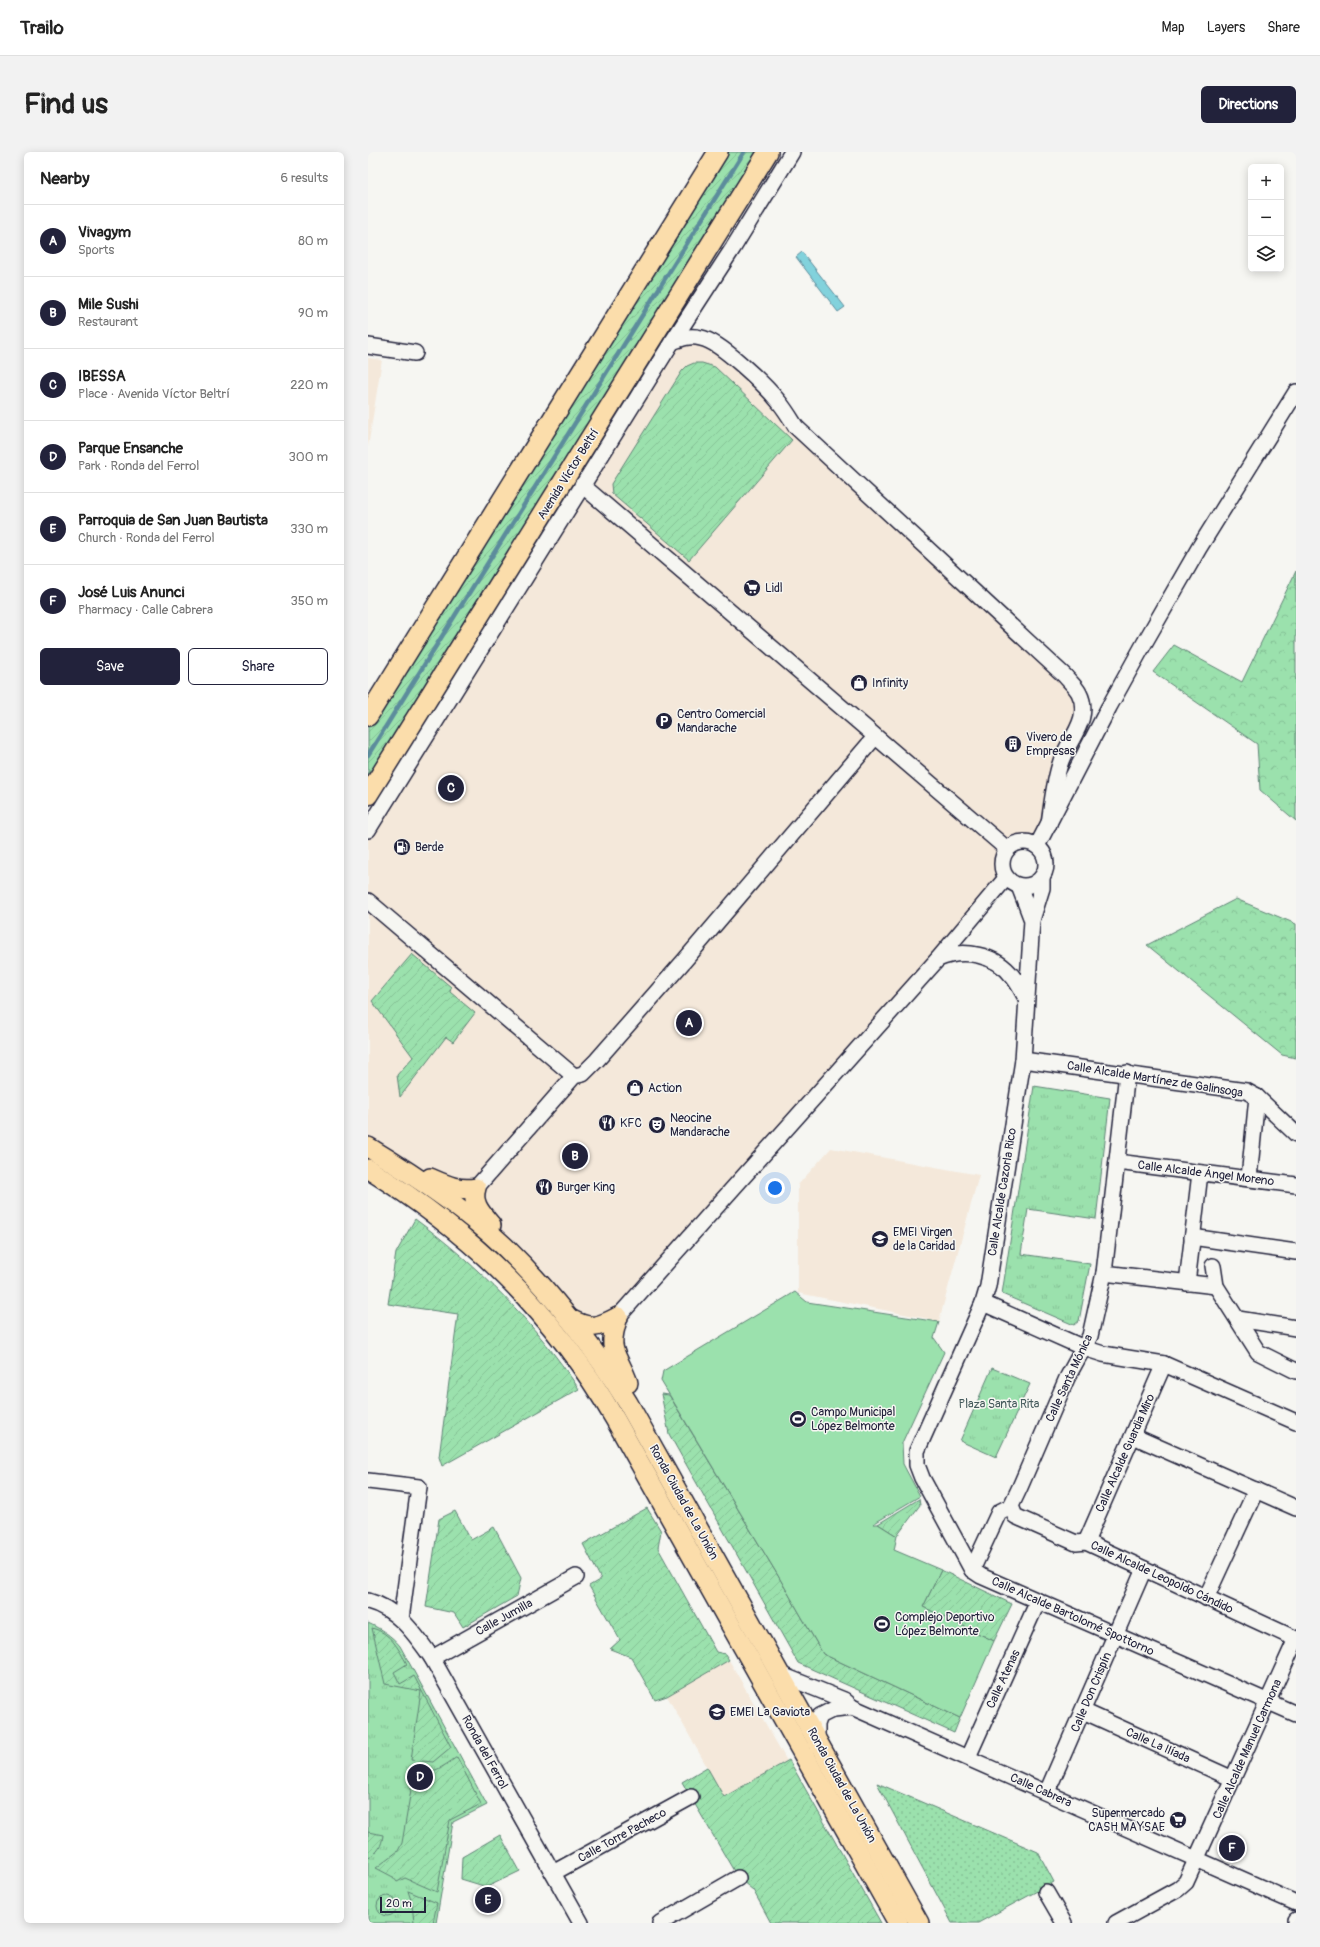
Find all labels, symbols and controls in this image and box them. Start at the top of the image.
text: Trailo [20,16,64,40]
text: Map [1162,19,1185,36]
text: Layers [1207,19,1245,36]
text: Share [1267,19,1300,36]
button: Directions [1201,86,1296,123]
text: Find us [24,87,108,122]
map controls [1248,164,1284,272]
button: + [1248,164,1284,200]
text: Nearby [40,168,89,189]
text: 6 results [281,170,328,186]
button: − [1248,200,1284,236]
text: Vivagym [78,223,131,242]
text: A [49,233,57,249]
text: 80 m [298,233,328,249]
button: layers [1248,236,1284,272]
text: Sports [78,242,114,258]
text: Mile Sushi [78,295,139,314]
text: B [49,305,57,321]
text: 90 m [298,305,328,321]
text: Restaurant [78,314,138,330]
text: IBESSA [78,367,126,386]
text: C [49,377,57,393]
text: 220 m [290,377,328,393]
text: Place · Avenida Víctor Beltrí [78,386,230,402]
street label: Avenida Víctor Beltrí [535,426,602,522]
text: Parque Ensanche [78,439,183,458]
text: D [49,449,57,465]
text: 300 m [289,449,328,465]
text: Park · Ronda del Ferrol [78,458,199,474]
text: Parroquia de San Juan Bautista [78,511,268,530]
text: E [50,521,56,537]
text: 330 m [290,521,328,537]
text: Church · Ronda del Ferrol [78,530,215,546]
supermarket icon: Lidl [742,578,762,598]
place label: Lidl [765,581,783,596]
text: José Luis Anunci [78,583,184,602]
text: F [49,593,57,609]
text: 350 m [290,593,328,609]
text: Pharmacy · Calle Cabrera [78,602,213,618]
button: Save [40,648,180,685]
button: Share [188,648,328,685]
shop icon: Infinity [849,673,869,693]
place label: Infinity [872,676,908,691]
place label: Centro Comercial Mandarache [677,707,766,736]
parking icon: Centro Comercial Mandarache [654,711,674,731]
place label: Vivero de Empresas [1026,730,1075,759]
building icon: Vivero de Empresas [1003,734,1023,754]
pin: C [438,773,464,803]
fuel station icon: Berde [392,837,412,857]
place label: Berde [415,840,444,855]
pin: A [676,1008,702,1038]
street label: Calle Alcalde Martínez de Galinsoga [1066,1058,1244,1101]
shop icon: Action [625,1078,645,1098]
place label: Action [648,1081,682,1096]
place label: Neocine Mandarache [670,1111,730,1140]
restaurant icon: KFC [597,1113,617,1133]
theatre icon: Neocine Mandarache [647,1115,667,1135]
place label: KFC [620,1116,642,1131]
street label: Calle Alcalde Cazorla Rico [985,1126,1020,1257]
pin: B [562,1141,588,1171]
street label: Calle Alcalde Ángel Moreno [1137,1157,1276,1189]
restaurant icon: Burger King [534,1177,554,1197]
your location [765,1178,785,1198]
place label: Burger King [557,1180,615,1195]
place label: EMEI Virgen de la Caridad [893,1225,955,1254]
school or university icon: EMEI Virgen de la Caridad [870,1229,890,1249]
street label: Calle Santa Mónica [1043,1332,1096,1424]
street label: Calle Alcalde Guardia Miro [1093,1391,1159,1515]
park label: Plaza Santa Rita [959,1397,1040,1412]
place label: Campo Municipal López Belmonte [811,1405,895,1434]
sports icon: Campo Municipal López Belmonte [788,1409,808,1429]
street label: Ronda Ciudad de La Unión [646,1442,722,1563]
street label: Calle Alcalde Leopoldo Cándido [1088,1538,1236,1617]
street label: Calle Alcalde Bartolomé Spottorno [989,1574,1157,1659]
street label: Calle Jumilla [473,1595,536,1639]
place label: Complejo Deportivo López Belmonte [895,1610,995,1639]
sports icon: Complejo Deportivo López Belmonte [872,1614,892,1634]
street label: Calle Atenas [983,1647,1024,1711]
street label: Calle Don Crispín [1068,1650,1115,1734]
street label: Calle Alcalde Manuel Carmona [1210,1677,1285,1822]
school or university icon: EMEI La Gaviota [707,1702,727,1722]
place label: EMEI La Gaviota [730,1705,810,1720]
street label: Ronda del Ferrol [458,1713,511,1792]
street label: Ronda Ciudad de La Unión [804,1725,880,1846]
street label: Calle La Ilíada [1123,1725,1193,1766]
pin: D [407,1762,433,1792]
street label: Calle Cabrera [1008,1770,1074,1811]
street label: Calle Torre Pacheco [576,1805,669,1866]
place label: Supermercado CASH MAYSAE [1088,1806,1166,1835]
supermarket icon: Supermercado CASH MAYSAE [1168,1810,1188,1830]
pin: F [1219,1833,1245,1863]
pin: E [475,1885,501,1915]
scale bar [380,1895,426,1914]
text: 20 m [386,1897,412,1910]

